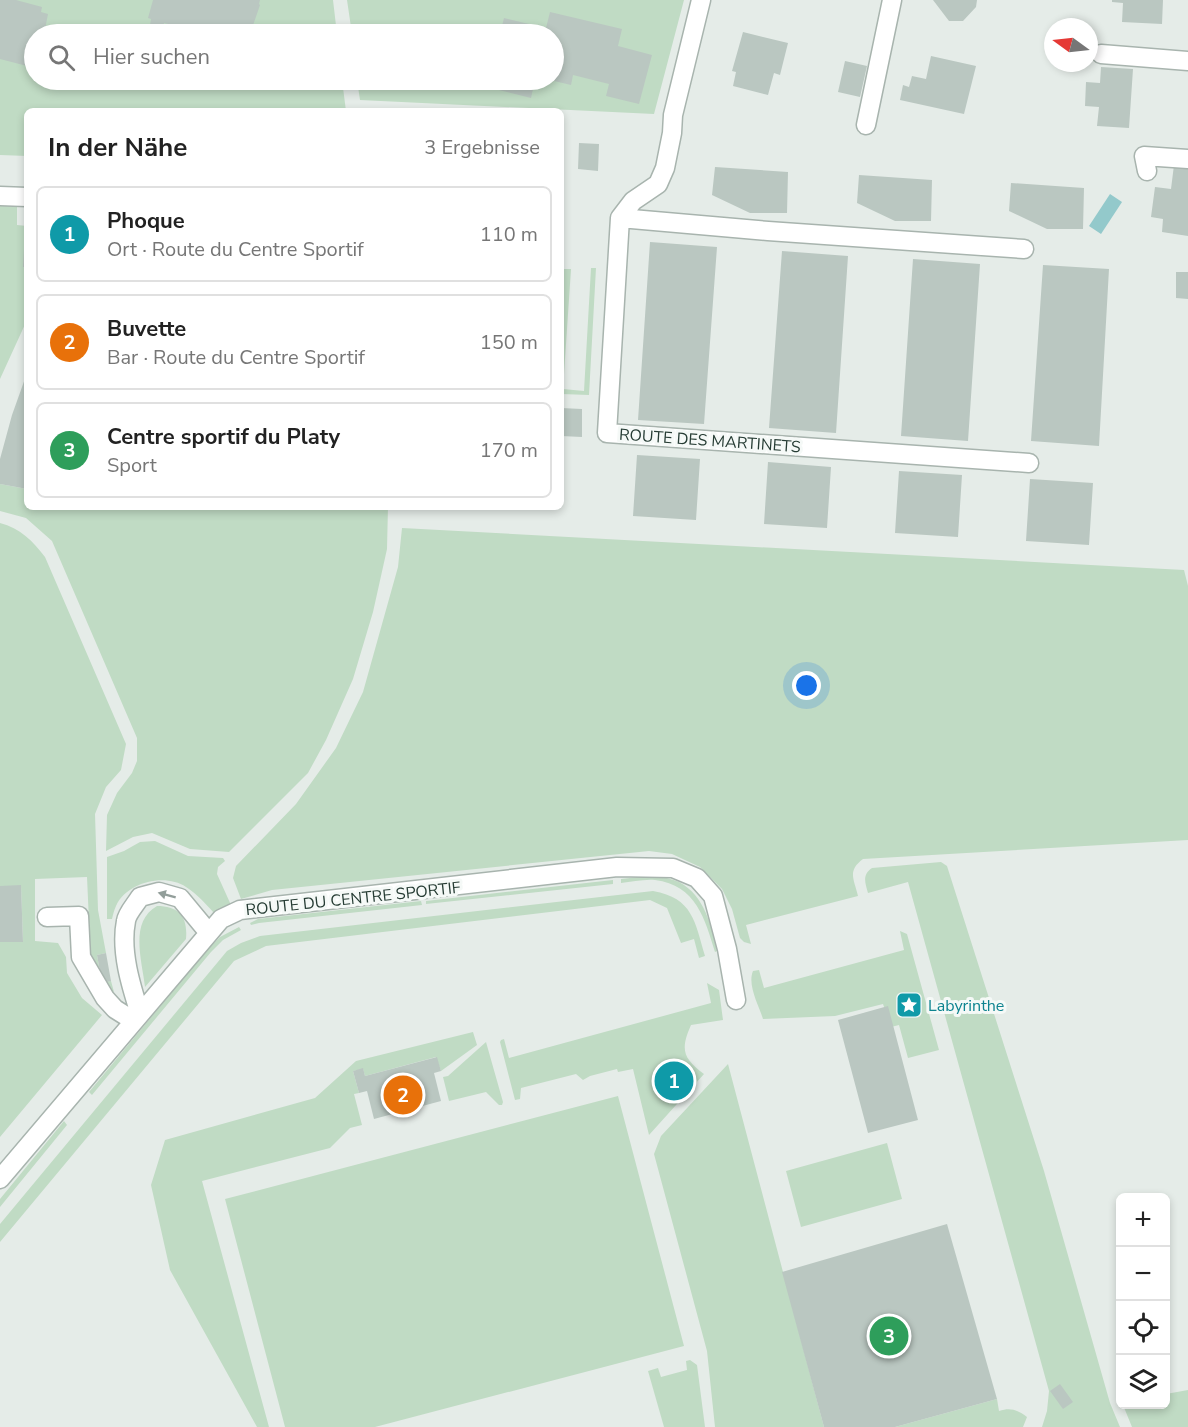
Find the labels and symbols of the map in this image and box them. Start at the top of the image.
north arrow [1044,18,1098,72]
street label: ROUTE DES MARTINETS [618,424,802,458]
your location [792,671,821,700]
street label: ROUTE DU CENTRE SPORTIF [245,877,462,921]
one-way arrow [158,889,177,899]
place icon: Labyrinthe [894,990,924,1020]
place label: Labyrinthe [928,995,1004,1017]
pin: 1 [654,1058,694,1104]
pin: 2 [384,1072,422,1118]
pin: 3 [870,1314,908,1358]

